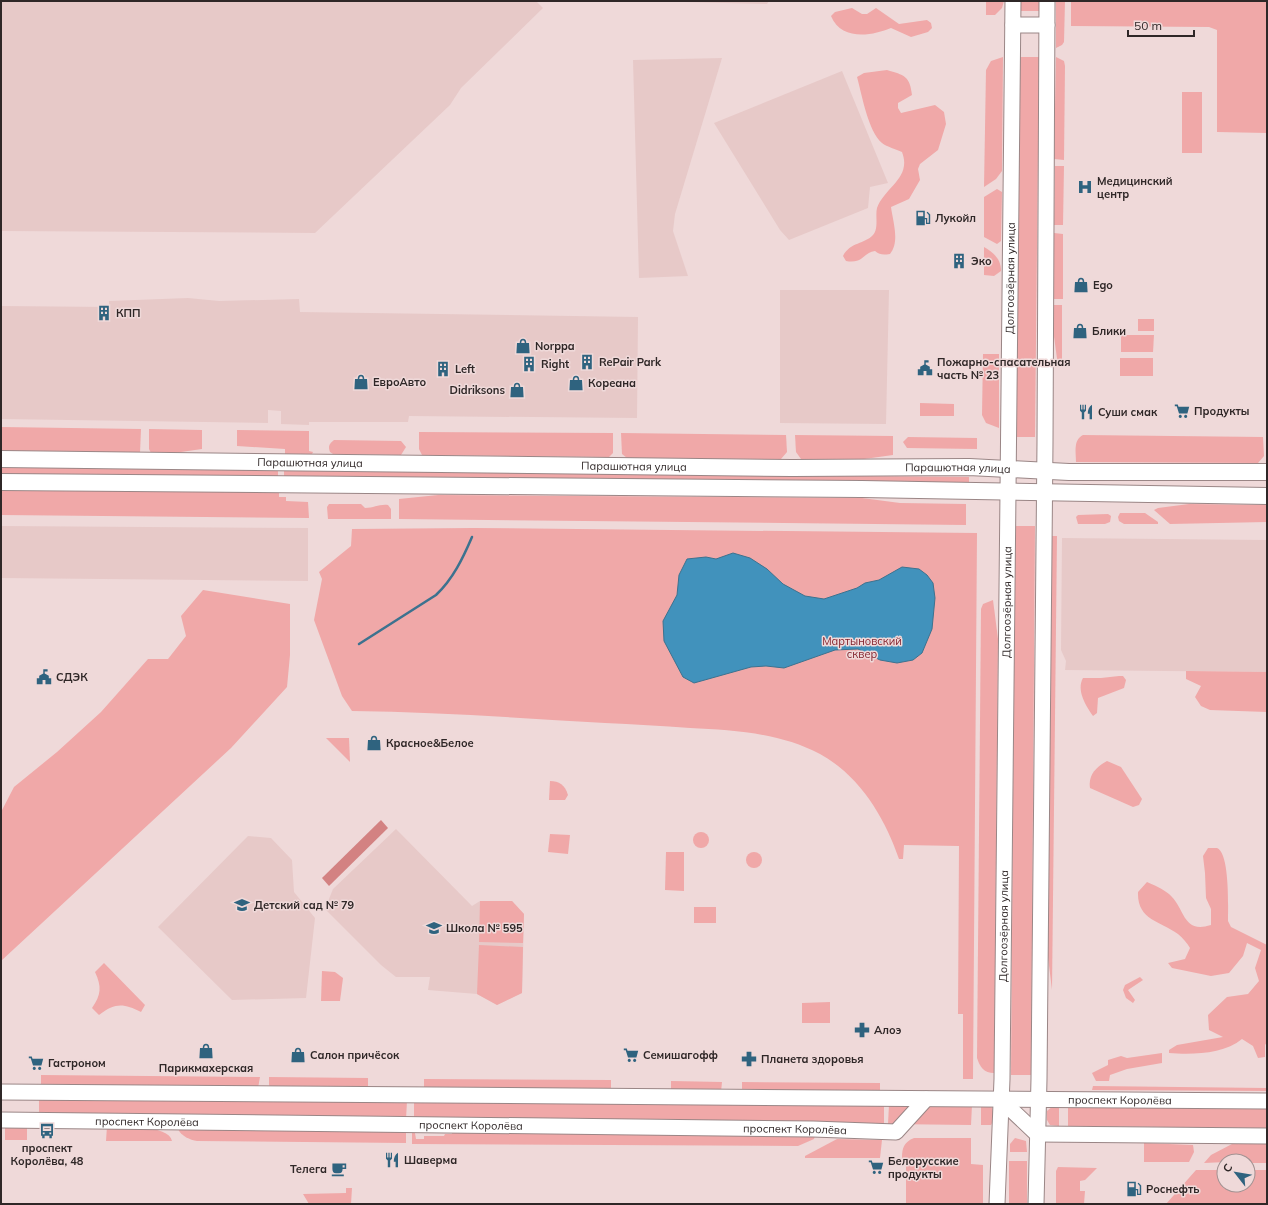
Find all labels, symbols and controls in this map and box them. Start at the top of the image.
scale bar [1128,12,1194,38]
text: 50 m [1134,18,1162,33]
place label: Медицинский центр [1097,174,1173,201]
hospital icon: Медицинский центр [1076,178,1094,196]
fuel station icon: Лукойл [914,209,932,227]
place label: Лукойл [935,211,976,225]
street label: Долгоозёрная улица [1003,222,1018,334]
building icon: Эко [950,252,968,270]
place label: Эко [971,254,992,268]
shop icon: Ego [1072,276,1090,294]
place label: Ego [1093,278,1113,292]
building icon: КПП [95,304,113,322]
place label: КПП [116,306,141,320]
shop icon: Блики [1071,322,1089,340]
place label: Блики [1092,324,1126,338]
shop icon: Norppa [514,337,532,355]
place label: Norppa [535,339,575,353]
building icon: RePair Park [578,353,596,371]
building icon: Right [520,355,538,373]
place label: RePair Park [599,355,662,369]
place label: Пожарно-спасательная часть № 23 [937,355,1071,382]
place label: Right [541,357,569,371]
public building icon: Пожарно-спасательная часть № 23 [916,359,934,377]
building icon: Left [434,360,452,378]
place label: Left [455,362,475,376]
shop icon: ЕвроАвто [352,373,370,391]
shop icon: Кореана [567,374,585,392]
place label: ЕвроАвто [373,375,427,389]
place label: Кореана [588,376,636,390]
shop icon: Didriksons [508,381,526,399]
place label: Didriksons [450,383,505,397]
supermarket icon: Продукты [1173,402,1191,420]
restaurant icon: Суши смак [1077,403,1095,421]
place label: Продукты [1194,404,1250,418]
place label: Суши смак [1098,405,1158,419]
street label: Парашютная улица [257,455,363,470]
street label: Парашютная улица [581,459,687,474]
street label: Парашютная улица [905,460,1011,476]
street label: Долгоозёрная улица [999,546,1014,658]
park label: Мартыновский сквер [822,634,902,661]
public building icon: СДЭК [35,668,53,686]
place label: СДЭК [56,670,88,684]
shop icon: Красное&Белое [365,734,383,752]
place label: Красное&Белое [386,736,474,750]
street label: Долгоозёрная улица [996,870,1011,982]
school or university icon: Детский сад № 79 [233,896,251,914]
place label: Детский сад № 79 [254,898,355,912]
school or university icon: Школа № 595 [425,919,443,937]
place label: Школа № 595 [446,921,523,935]
pharmacy icon: Алоэ [853,1021,871,1039]
place label: Алоэ [874,1023,902,1037]
shop icon: Парикмахерская [197,1042,215,1060]
shop icon: Салон причёсок [289,1046,307,1064]
supermarket icon: Семишагофф [622,1046,640,1064]
place label: Салон причёсок [310,1048,400,1062]
place label: Семишагофф [643,1048,718,1062]
pharmacy icon: Планета здоровья [740,1050,758,1068]
place label: Планета здоровья [761,1052,864,1066]
supermarket icon: Гастроном [27,1054,45,1072]
place label: Гастроном [48,1056,106,1070]
place label: Парикмахерская [159,1061,253,1075]
street label: проспект Королёва [1068,1093,1172,1107]
street label: проспект Королёва [95,1114,199,1129]
street label: проспект Королёва [419,1118,523,1133]
street label: проспект Королёва [743,1121,847,1137]
bus stop icon: проспект Королёва, 48 [38,1122,56,1140]
place label: проспект Королёва, 48 [11,1141,84,1168]
restaurant icon: Шаверма [383,1151,401,1169]
place label: Шаверма [404,1153,457,1167]
north arrow [1216,1153,1256,1193]
place label: Белорусские продукты [888,1154,959,1181]
supermarket icon: Белорусские продукты [867,1158,885,1176]
cafe icon: Телега [330,1160,348,1178]
text: С [1219,1161,1236,1175]
place label: Телега [290,1162,327,1176]
fuel station icon: Роснефть [1125,1180,1143,1198]
place label: Роснефть [1146,1182,1199,1196]

